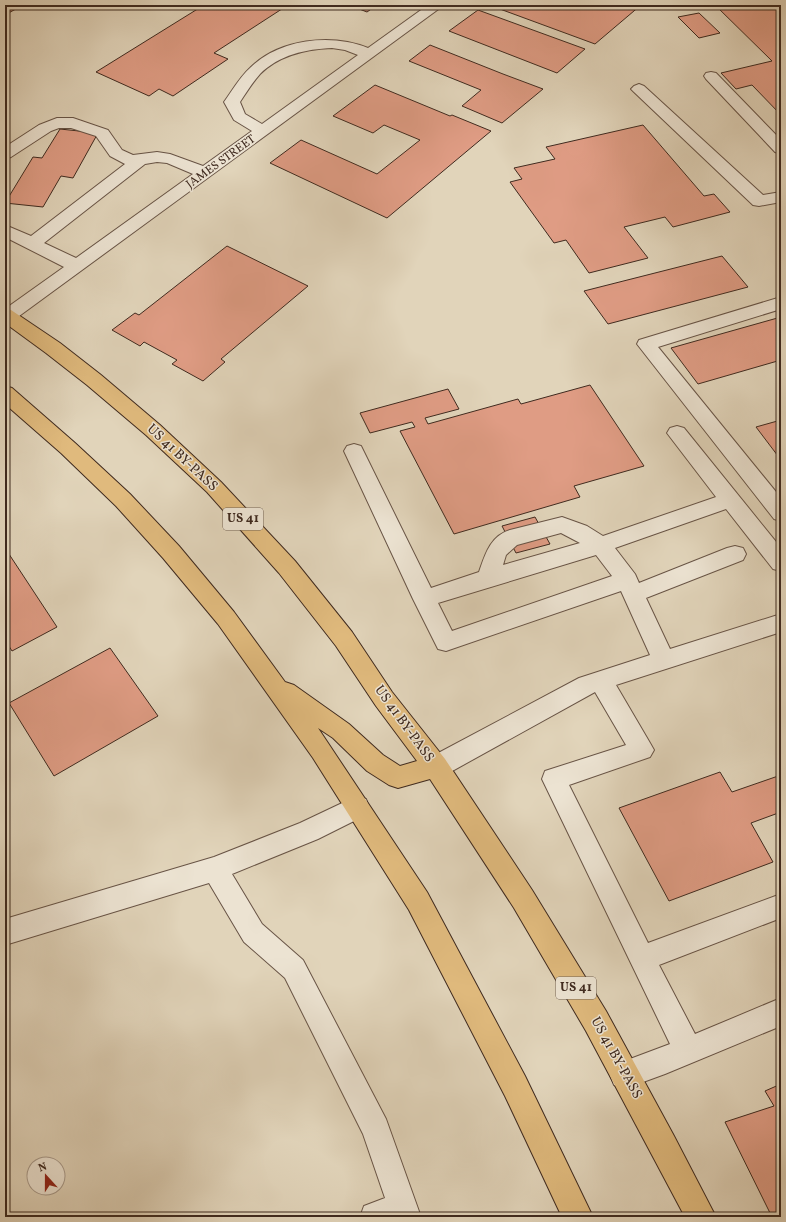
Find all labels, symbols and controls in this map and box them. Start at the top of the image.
street label: JAMES STREET [183,131,259,193]
street label: US 41 BY-PASS [142,420,222,496]
road number: US 41 [223,508,263,530]
street label: US 41 BY-PASS [370,682,438,766]
road number: US 41 [556,977,596,999]
street label: US 41 BY-PASS [586,1014,646,1102]
north arrow [26,1156,66,1196]
text: N [37,1160,49,1176]

